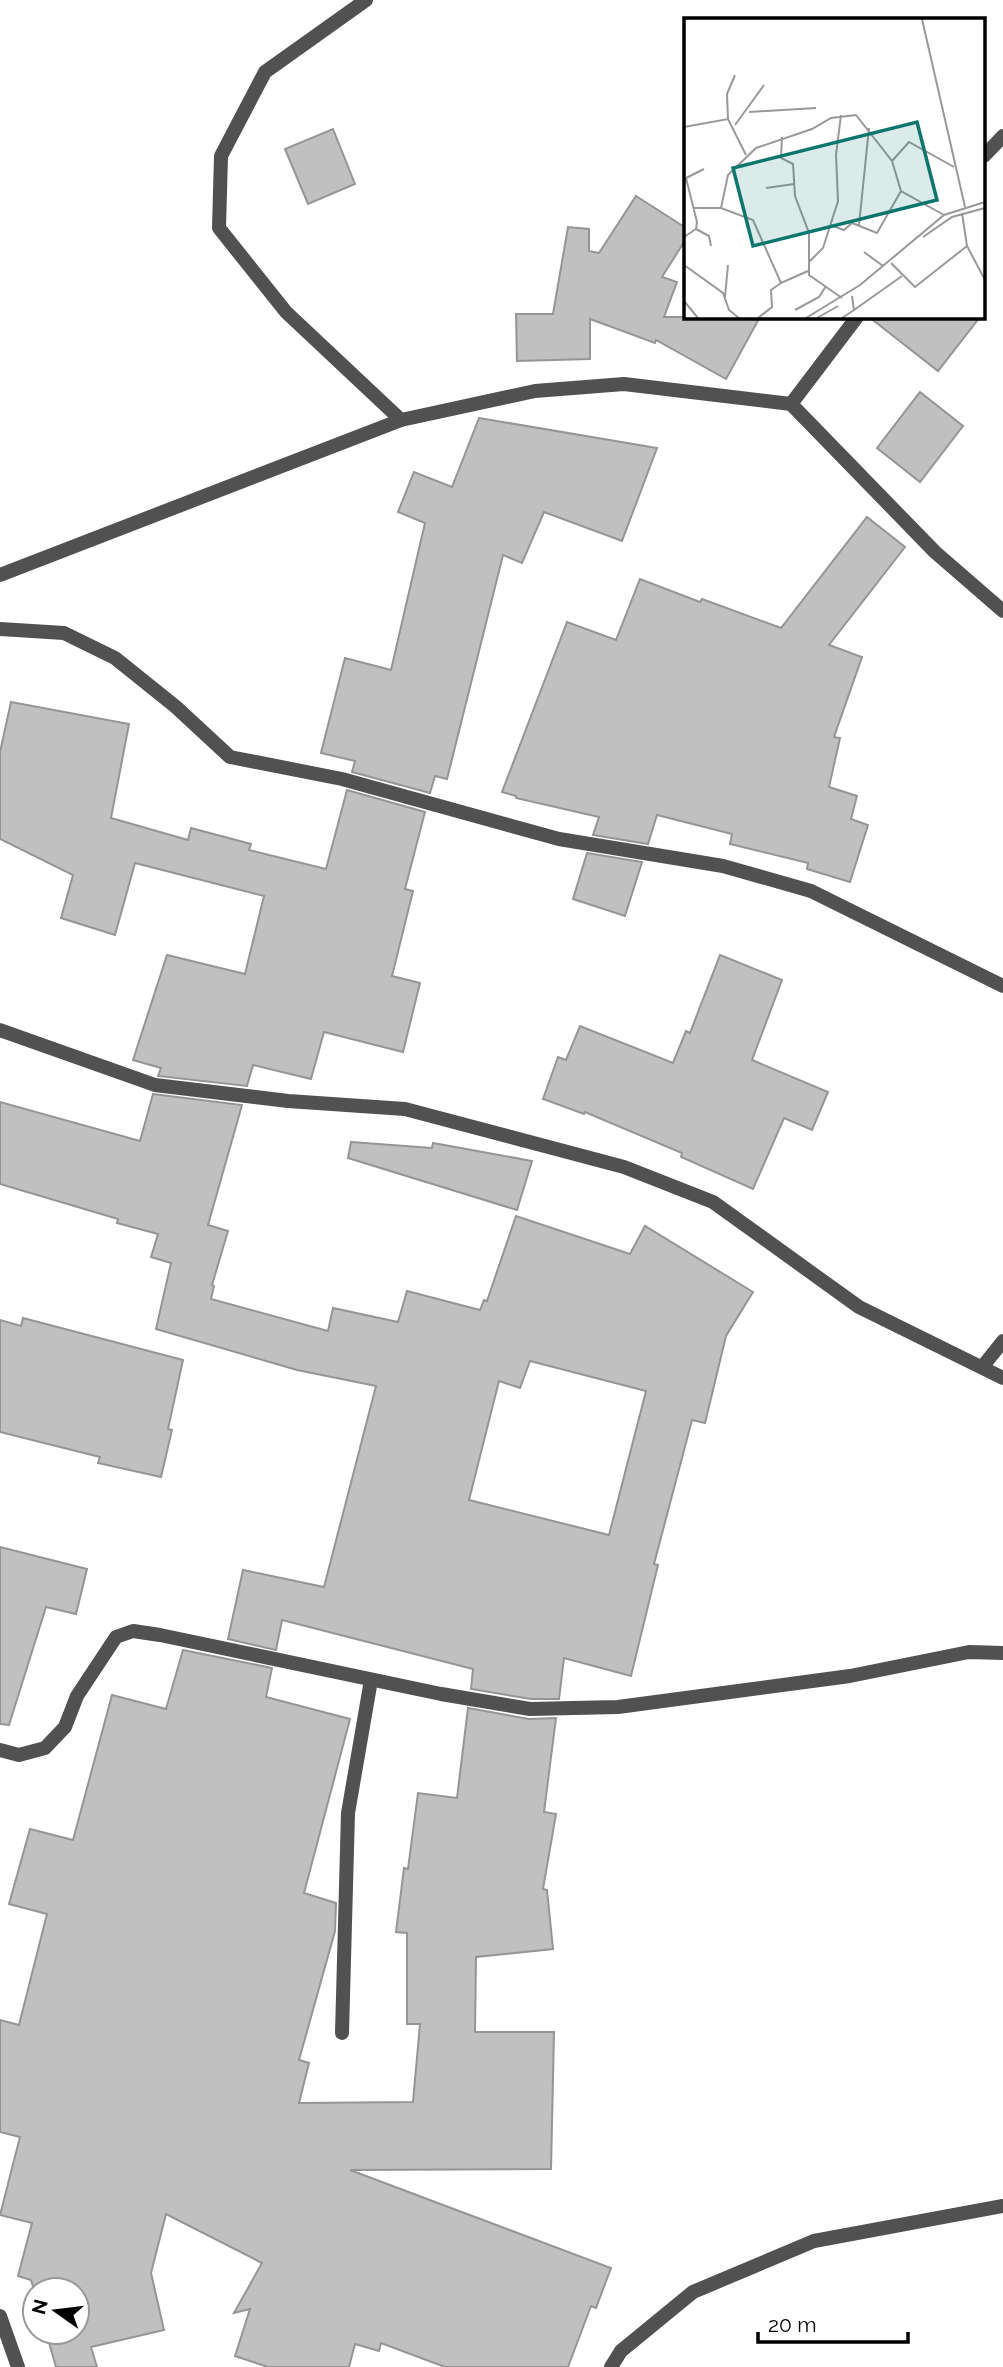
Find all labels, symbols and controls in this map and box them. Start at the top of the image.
inset map [684,18,986,318]
north arrow [21,2276,91,2346]
text: N [27,2297,52,2317]
scale bar [758,2300,908,2344]
text: 20 m [768,2312,816,2337]

